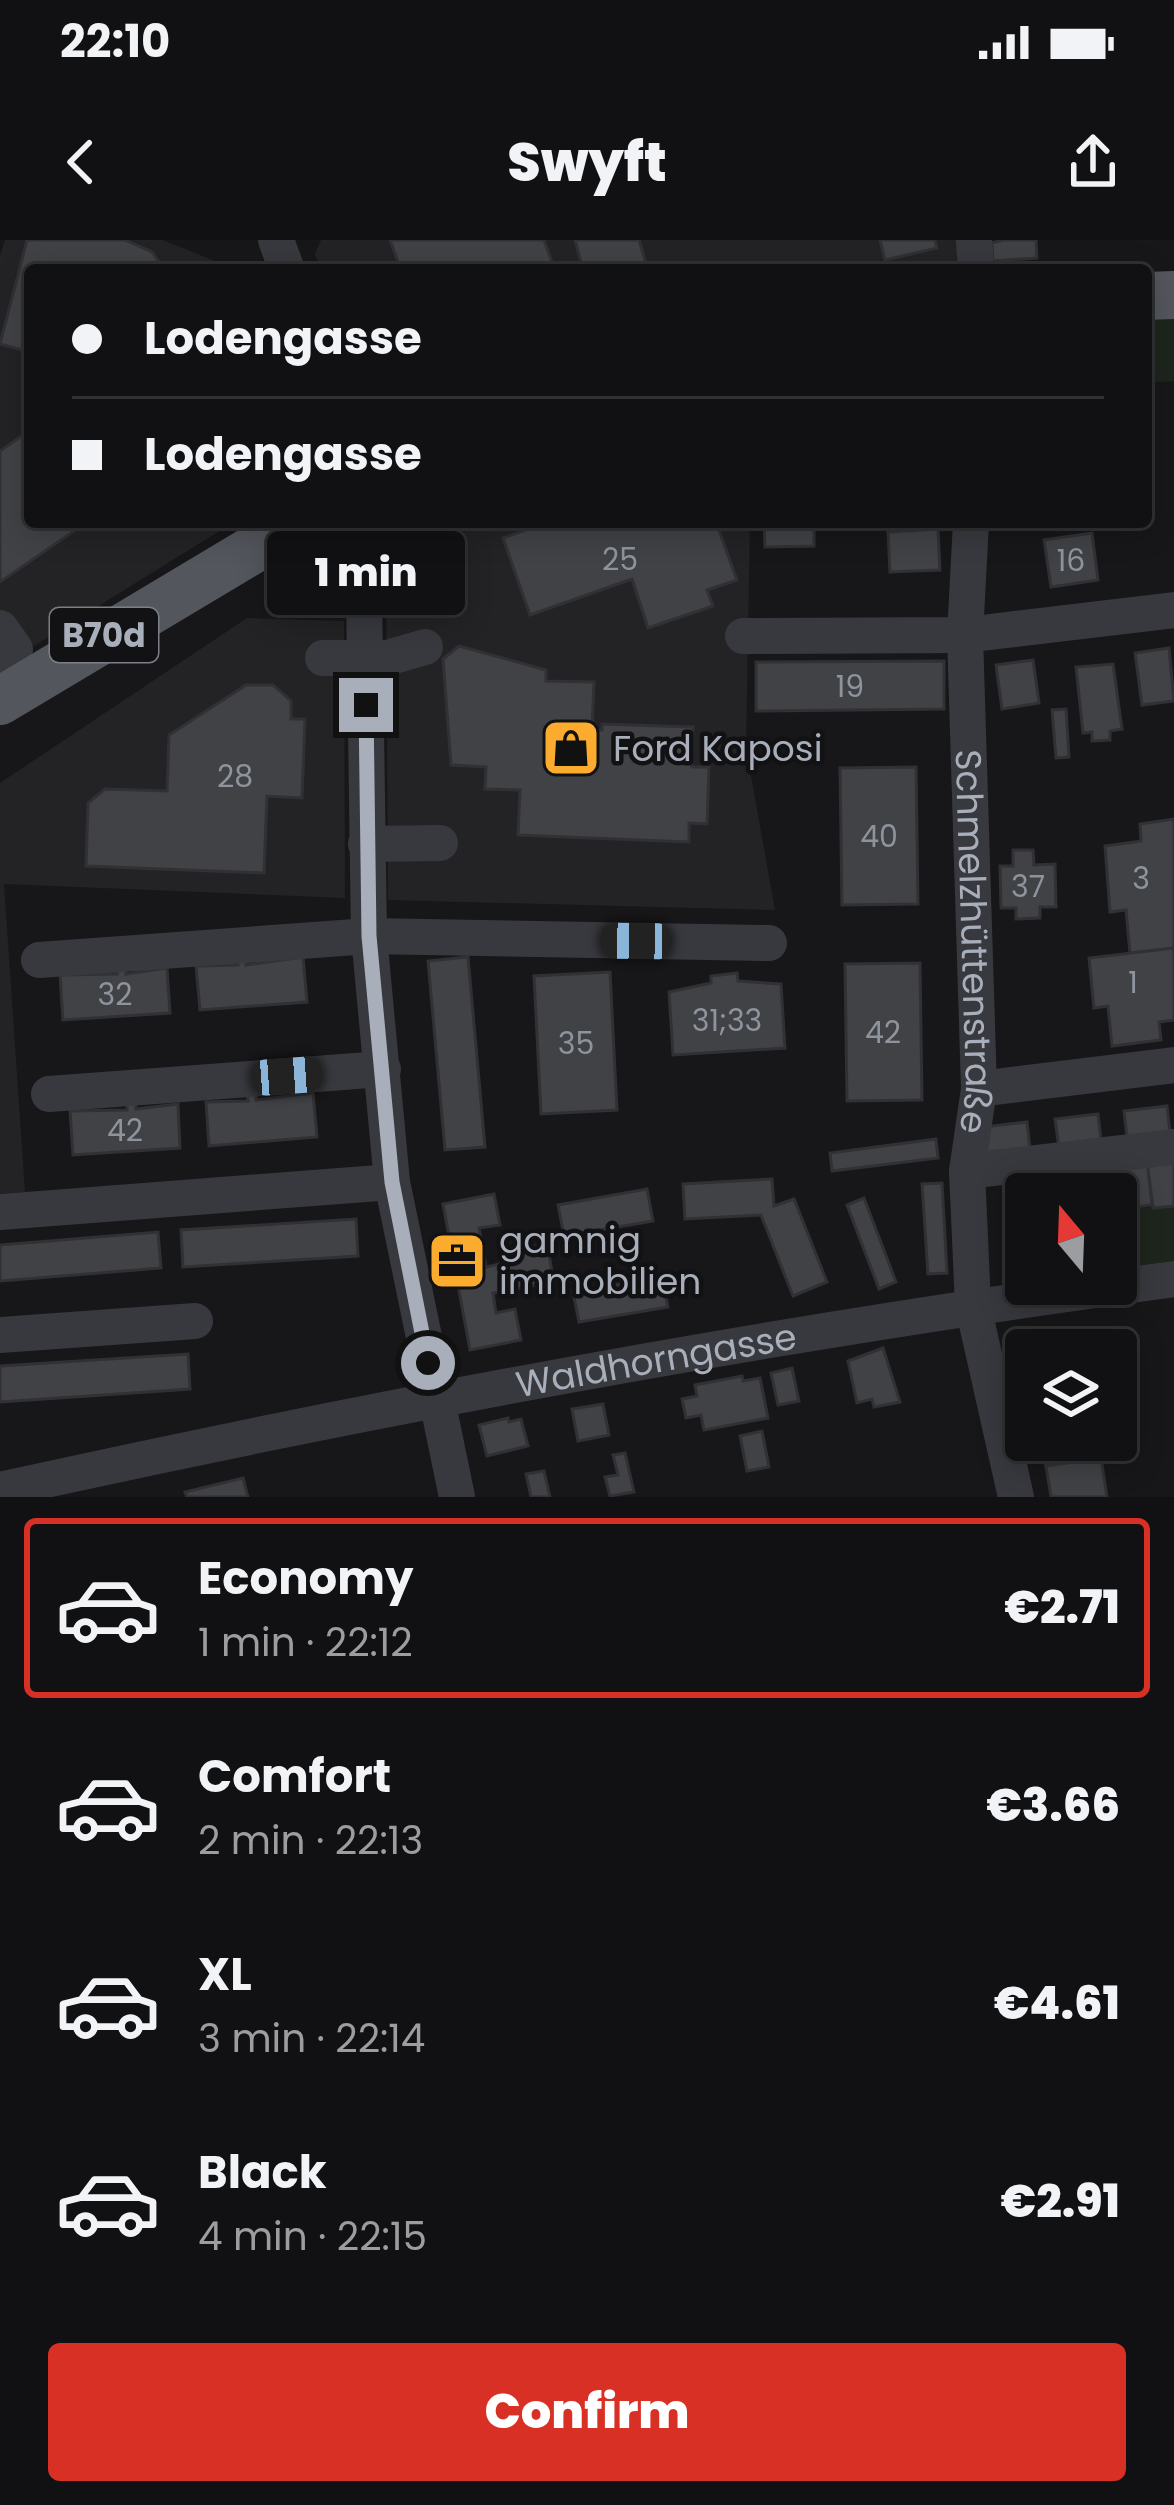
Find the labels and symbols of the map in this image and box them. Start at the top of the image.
callout: 1 min [267,531,465,615]
house number: 25 [602,538,638,581]
house number: 16 [1057,539,1085,582]
road number: B70d [50,608,158,662]
house number: 19 [836,665,864,708]
route end [339,678,393,732]
shop icon: Ford Kaposi [540,717,602,779]
place label: Ford Kaposi [613,723,822,774]
street label: Schmelzhüttenstraße [943,749,1004,1137]
house number: 28 [217,755,253,798]
house number: 40 [860,815,898,858]
house number: 3 [1132,857,1150,900]
house number: 37 [1011,865,1045,908]
car [600,922,672,960]
house number: 1 [1128,961,1138,1004]
house number: 32 [98,973,132,1016]
house number: 31;33 [692,999,762,1042]
house number: 42 [865,1011,901,1054]
house number: 35 [558,1022,594,1065]
car [250,1056,324,1096]
house number: 42 [107,1109,143,1152]
north arrow [1005,1173,1137,1305]
place label: gamnig immobilien [499,1215,701,1307]
office icon: gamnig immobilien [426,1230,488,1292]
street label: Waldhorngasse [512,1310,800,1410]
route start [401,1336,455,1390]

